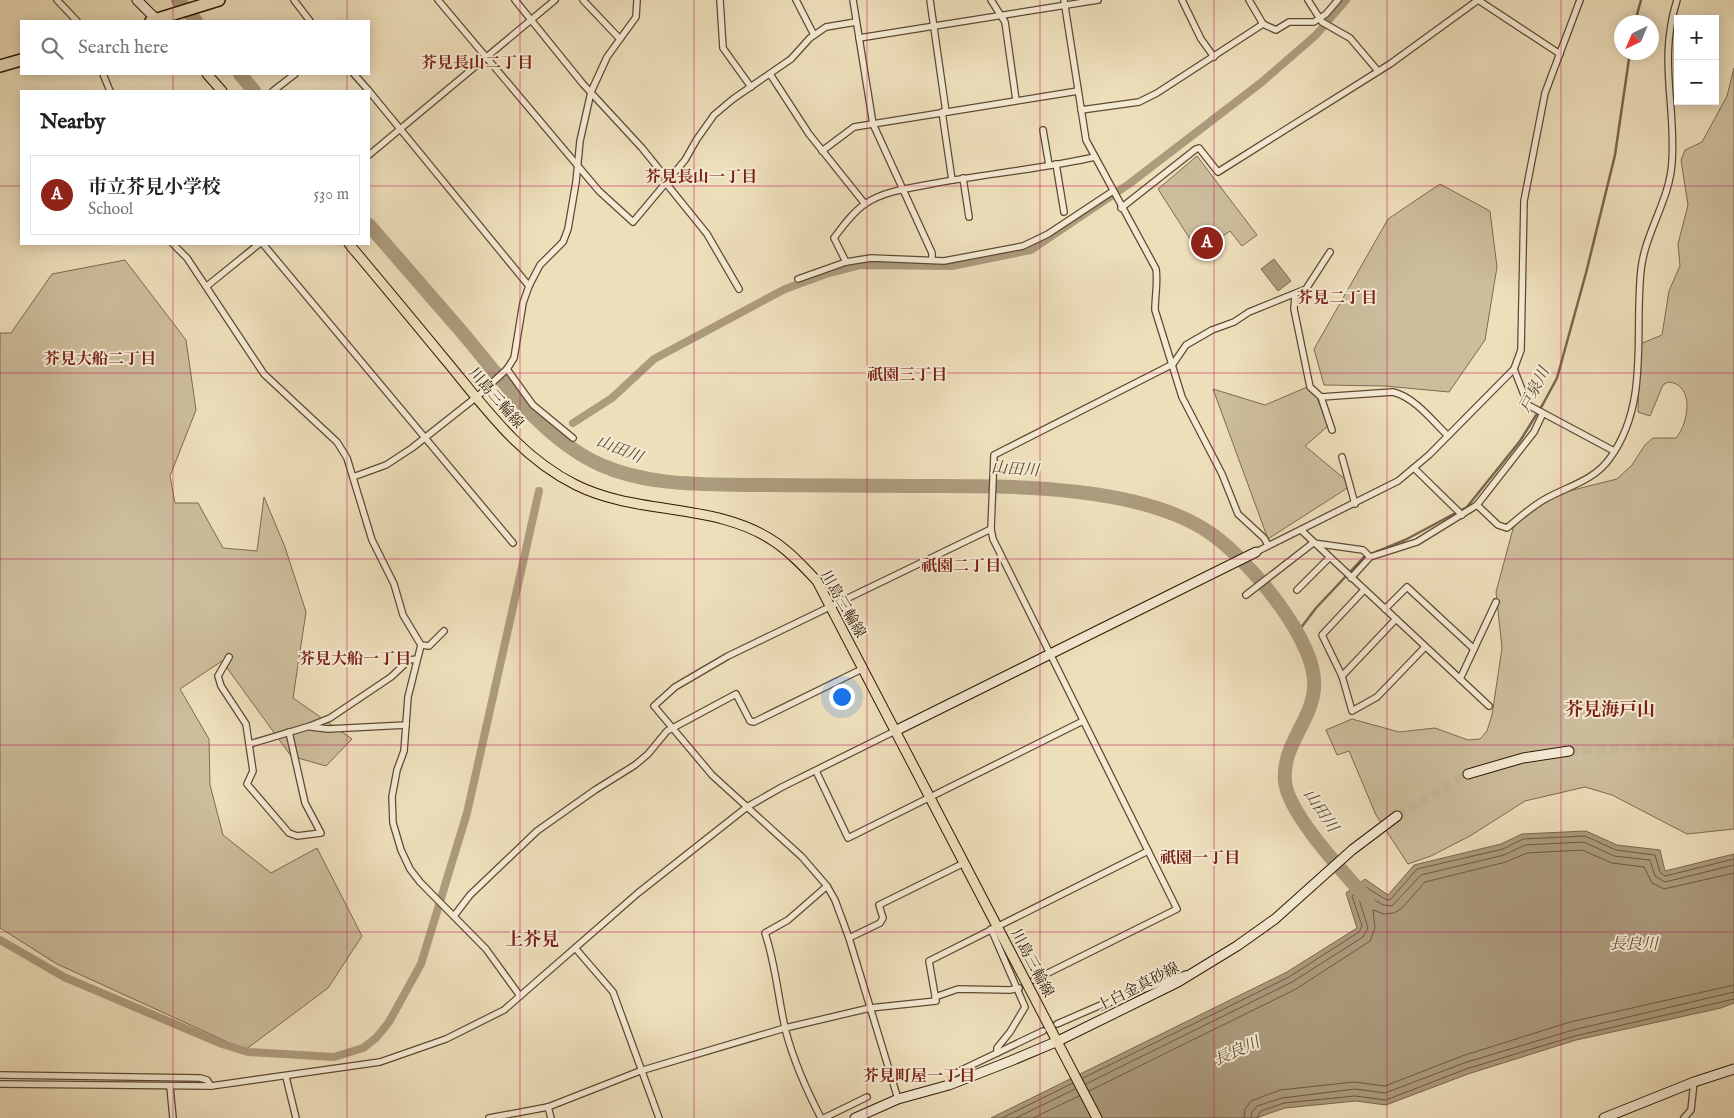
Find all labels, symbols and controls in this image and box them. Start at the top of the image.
north arrow [1614,15,1659,60]
map controls [1674,15,1719,105]
button: + [1674,15,1719,60]
search box [20,20,370,75]
icon: search [38,34,66,62]
text: Search here [78,36,169,60]
district label: 芥見長山二丁目 [421,54,533,74]
button: − [1674,60,1719,105]
text: Nearby [40,109,105,136]
district label: 芥見長山一丁目 [645,168,757,188]
text: 市立芥見小学校 [88,176,221,200]
text: A [52,185,62,205]
text: 530 m [314,185,349,205]
text: School [88,200,133,220]
pin: A [1191,224,1223,262]
district label: 芥見二丁目 [1297,289,1377,309]
district label: 芥見大船二丁目 [44,350,156,370]
water label: 戸泉川 [1515,362,1556,416]
street label: 川島三輪線 [464,363,528,433]
district label: 祇園三丁目 [867,366,947,386]
water label: 山田川 [593,432,647,469]
water label: 山田川 [990,458,1042,482]
district label: 祇園二丁目 [921,557,1001,577]
street label: 川島三輪線 [816,567,870,641]
district label: 芥見大船一丁目 [299,650,411,670]
your location [829,684,855,710]
district label: 芥見海戸山 [1565,699,1655,722]
water label: 山田川 [1298,786,1343,838]
district label: 祇園一丁目 [1160,849,1240,869]
street label: 川島三輪線 [1006,925,1058,1001]
district label: 上芥見 [505,929,559,952]
water label: 長良川 [1610,935,1660,955]
street label: 上白金真砂線 [1094,958,1182,1016]
water label: 長良川 [1211,1032,1265,1071]
district label: 芥見町屋一丁目 [863,1067,975,1087]

